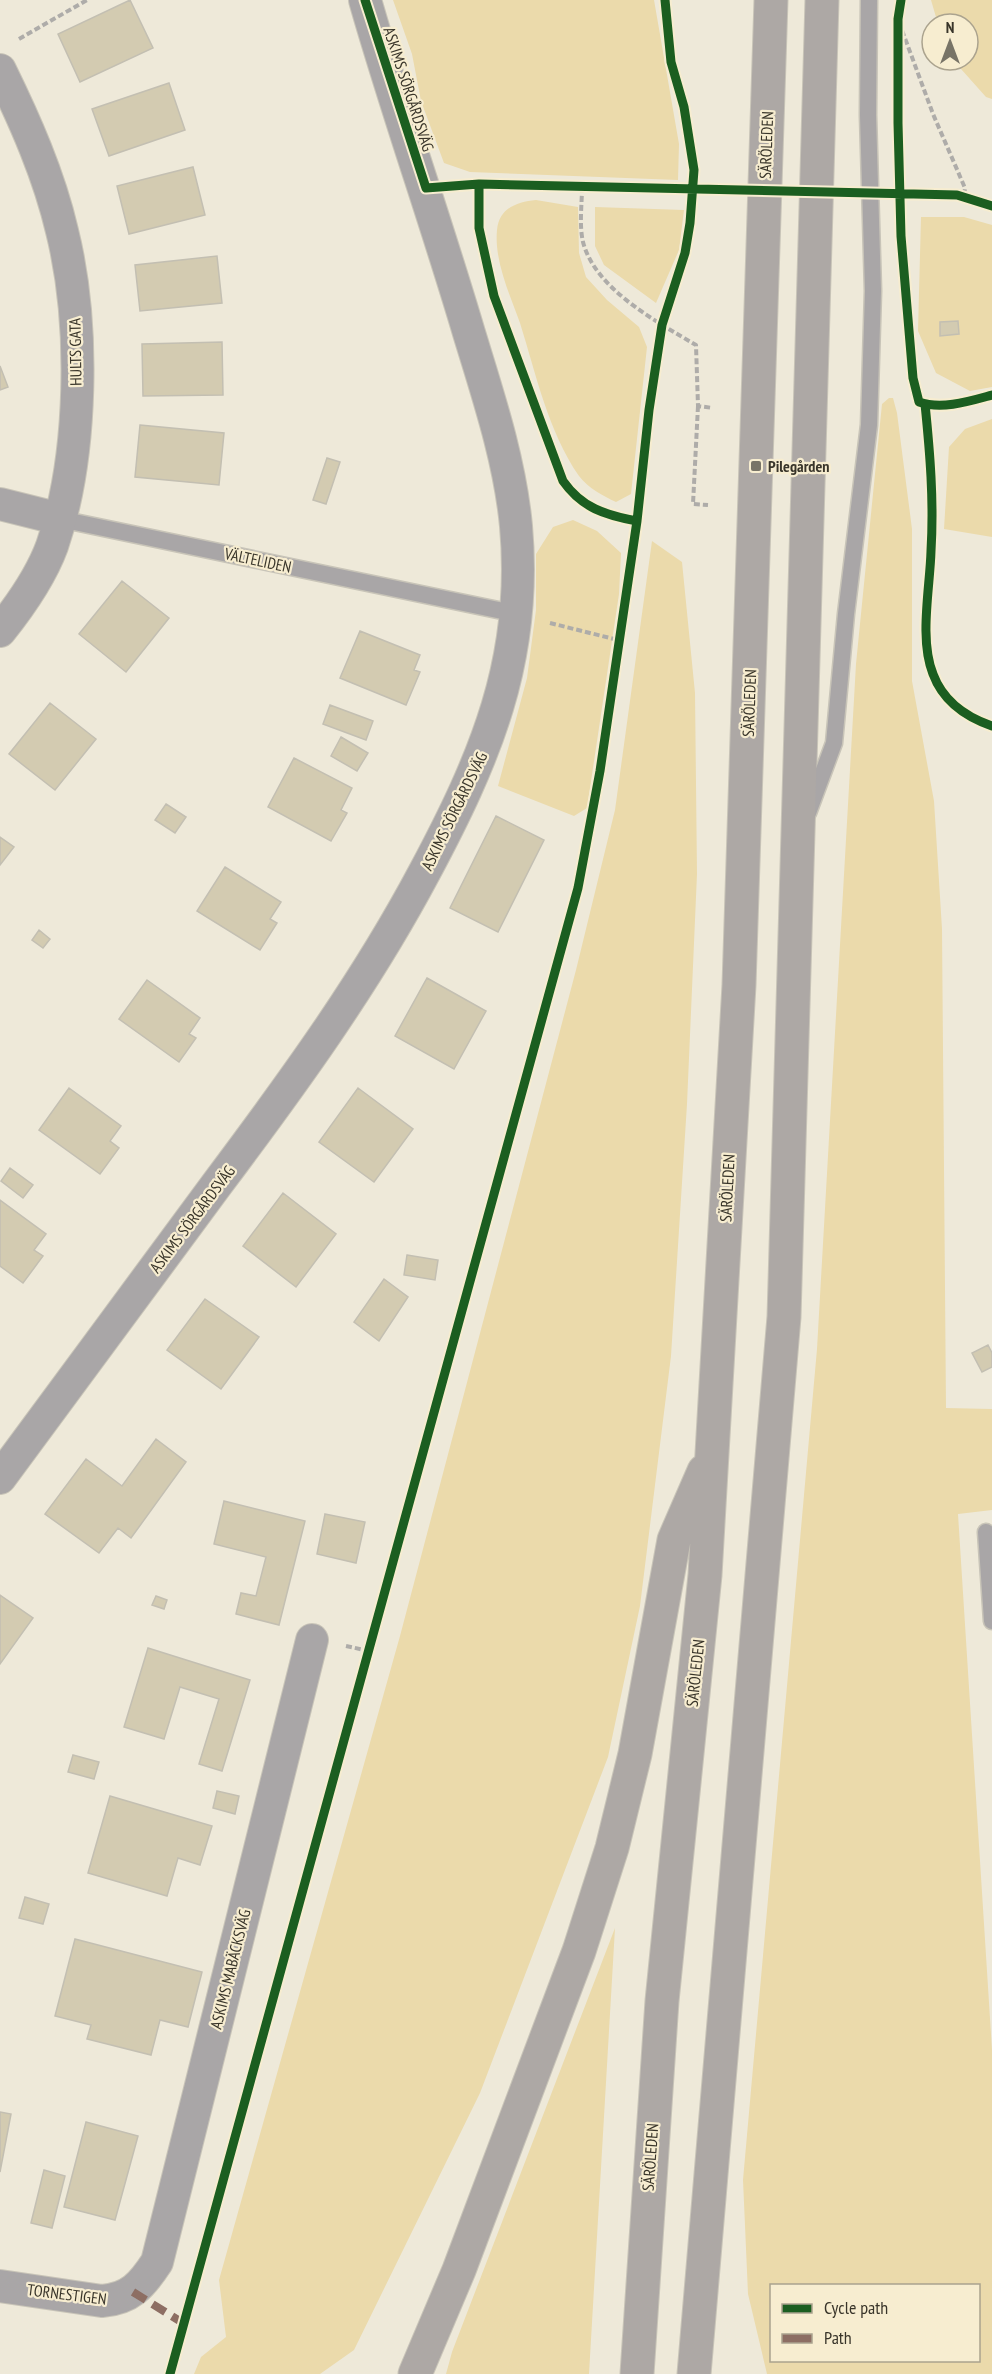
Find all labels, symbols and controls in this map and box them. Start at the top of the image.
north arrow [920,12,980,72]
text: N [946,17,954,37]
street label: ASKIMS SÖRGÅRDSVÄG [379,24,439,154]
street label: SÄRÖLEDEN [755,111,777,179]
street label: HULTS GATA [64,318,86,386]
place label: Pilegården [768,456,830,476]
marker: Pilegården [749,459,763,473]
street label: VÄLTELIDEN [222,543,293,577]
street label: SÄRÖLEDEN [738,669,760,737]
street label: ASKIMS SÖRGÅRDSVÄG [417,748,491,874]
street label: SÄRÖLEDEN [715,1154,739,1222]
street label: ASKIMS SÖRGÅRDSVÄG [145,1161,239,1277]
street label: SÄRÖLEDEN [682,1638,708,1708]
street label: ASKIMS MABÄCKSVÄG [205,1907,255,2031]
street label: SÄRÖLEDEN [638,2122,662,2192]
street label: TORNESTIGEN [26,2279,108,2309]
legend [770,2284,980,2362]
text: Cycle path [824,2296,888,2319]
text: Path [824,2326,852,2349]

